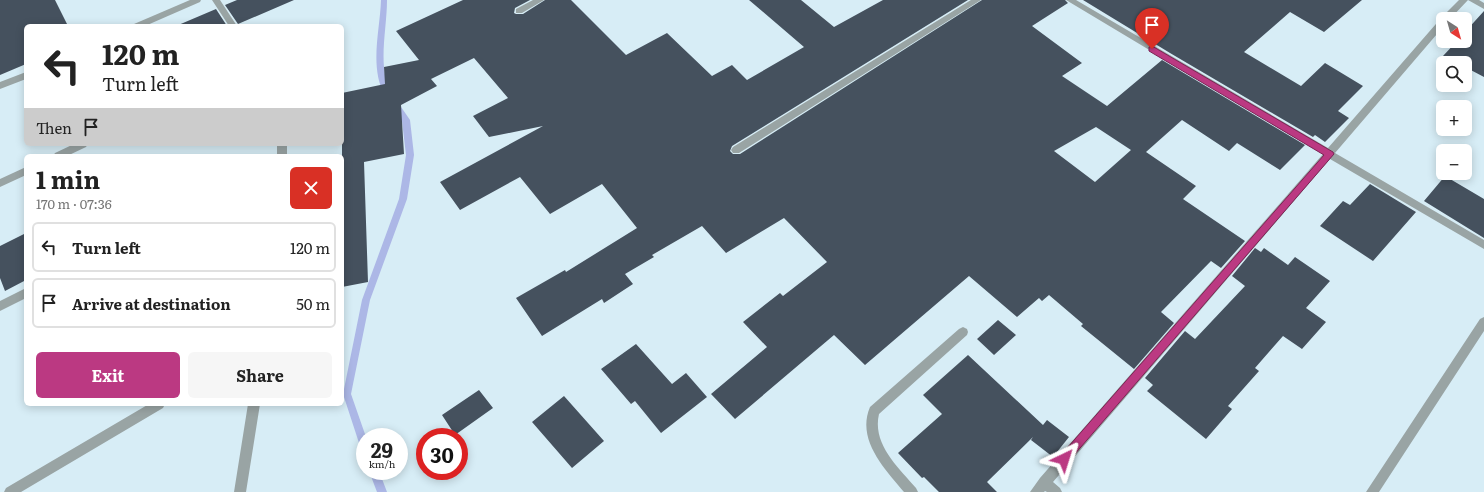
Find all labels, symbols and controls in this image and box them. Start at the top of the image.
pin [1135,8,1169,49]
north arrow [1436,12,1472,48]
map controls [1436,12,1472,180]
icon: arrive [1141,14,1163,36]
text: 120 m [102,32,179,74]
icon: left [36,40,88,92]
button: search [1436,56,1472,92]
text: Turn left [102,70,179,97]
button: + [1436,100,1472,136]
text: Then [36,116,72,139]
icon: arrive [80,116,102,138]
button: − [1436,144,1472,180]
text: 1 min [36,161,100,196]
button: close [290,167,332,209]
text: 170 m · 07:36 [36,194,112,213]
icon: left [38,236,60,258]
text: Turn left [72,236,141,259]
text: 120 m [290,236,330,259]
icon: arrive [38,292,60,314]
text: Arrive at destination [72,292,231,315]
text: 50 m [296,292,330,315]
button: Exit [36,352,180,398]
button: Share [188,352,332,398]
speed limit sign: 30 [416,428,468,480]
text: 29 [371,434,393,464]
position arrow [1043,438,1085,480]
text: km/h [369,456,395,471]

